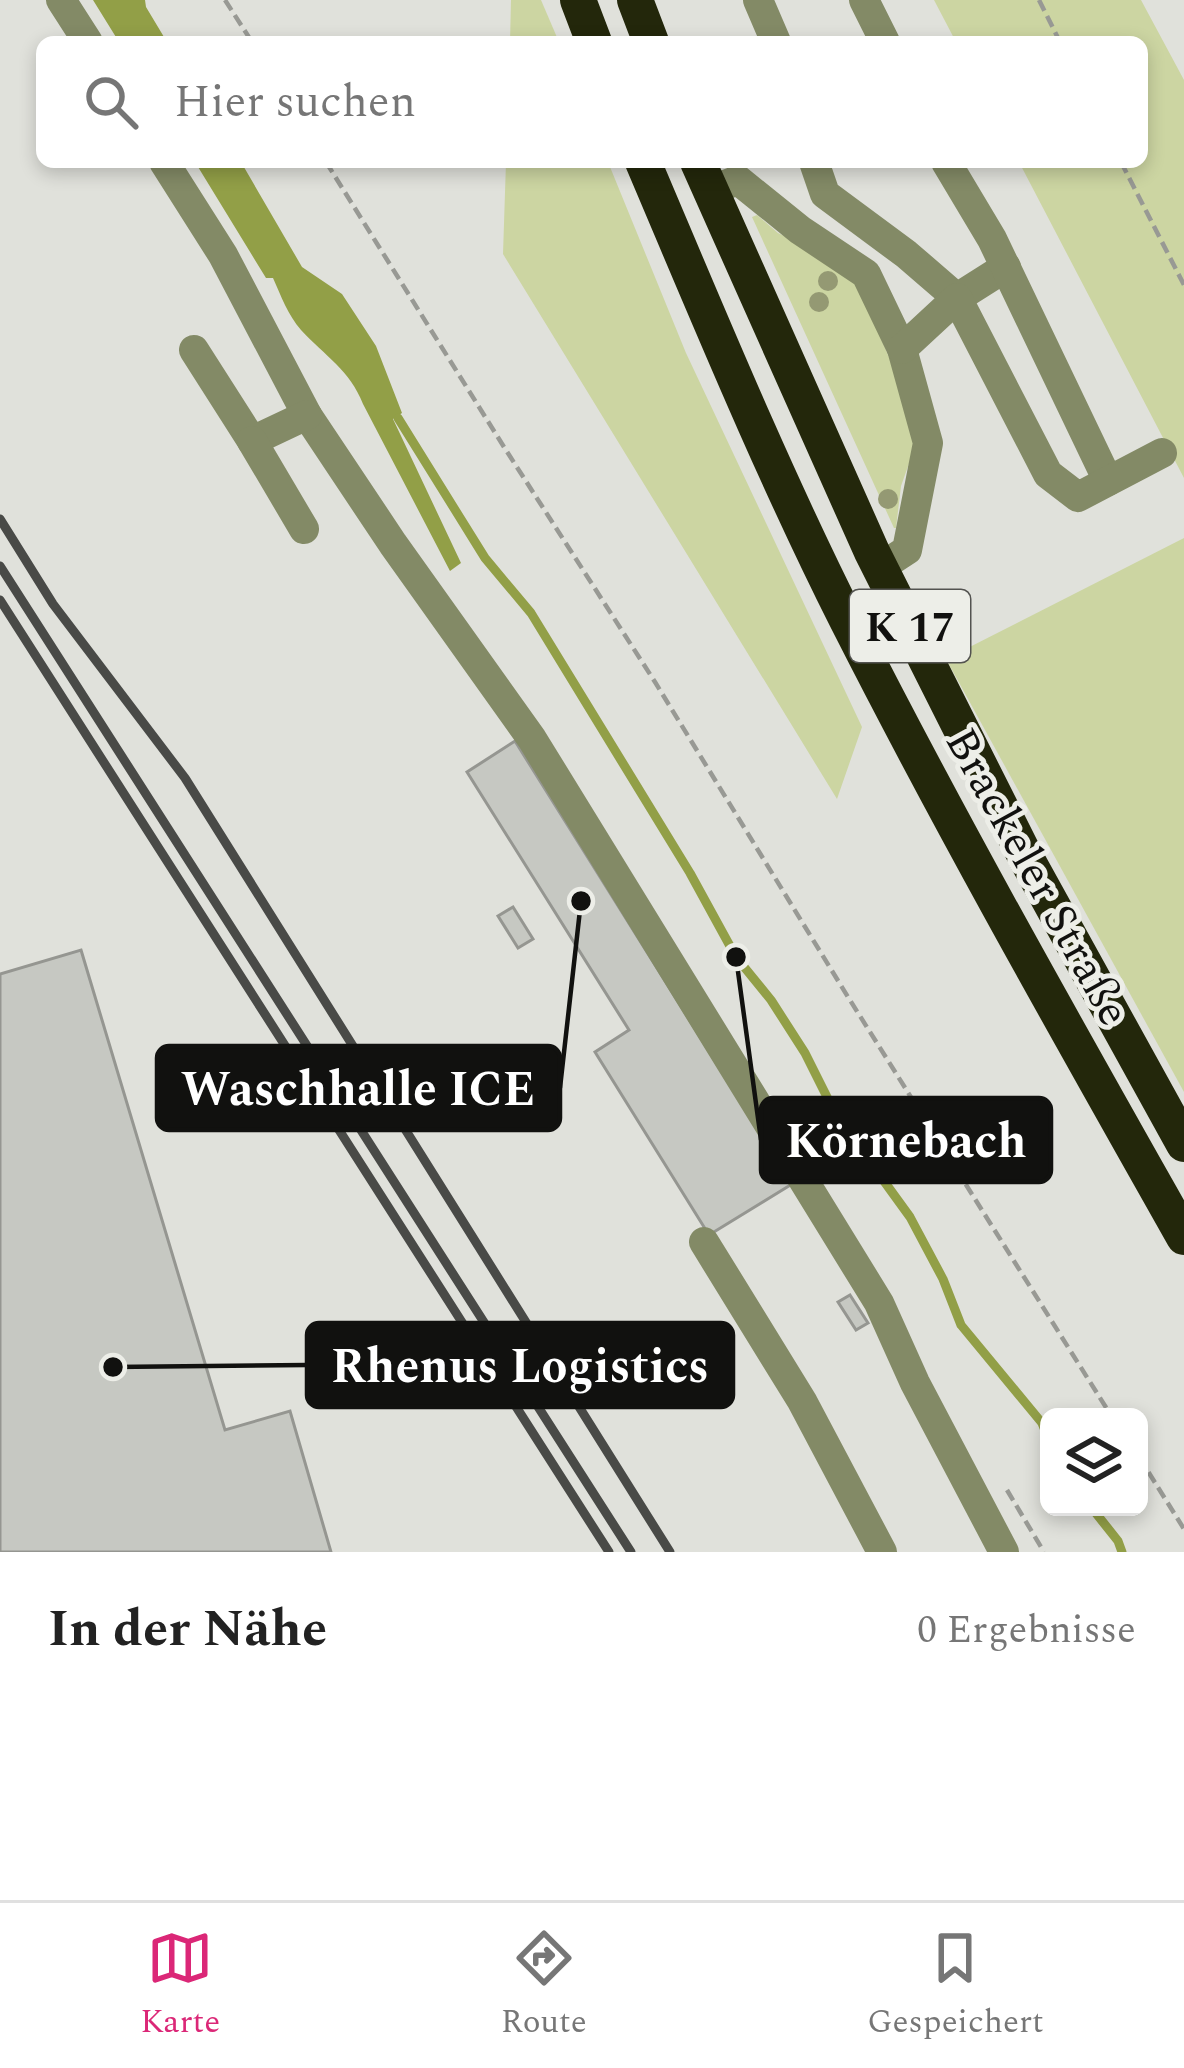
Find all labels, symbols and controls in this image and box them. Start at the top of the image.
search box [36,36,1148,168]
text: Hier suchen [174,68,416,137]
icon: search [78,69,144,135]
road number: K 17 [850,590,970,662]
street label: Brackeler Straße [926,715,1147,1039]
callout: Waschhalle ICE [157,1046,560,1130]
text: Waschhalle ICE [181,1054,535,1127]
callout: Körnebach [761,1098,1051,1182]
text: Körnebach [785,1106,1027,1179]
callout: Rhenus Logistics [307,1323,733,1407]
text: Rhenus Logistics [331,1331,709,1404]
map controls [1040,1408,1148,1516]
button: layers [1040,1408,1148,1516]
text: In der Nähe [48,1591,327,1669]
text: 0 Ergebnisse [917,1601,1136,1660]
tab: Karte [140,1925,220,2047]
tab: Route [501,1925,587,2047]
tab: Gespeichert [867,1925,1044,2047]

